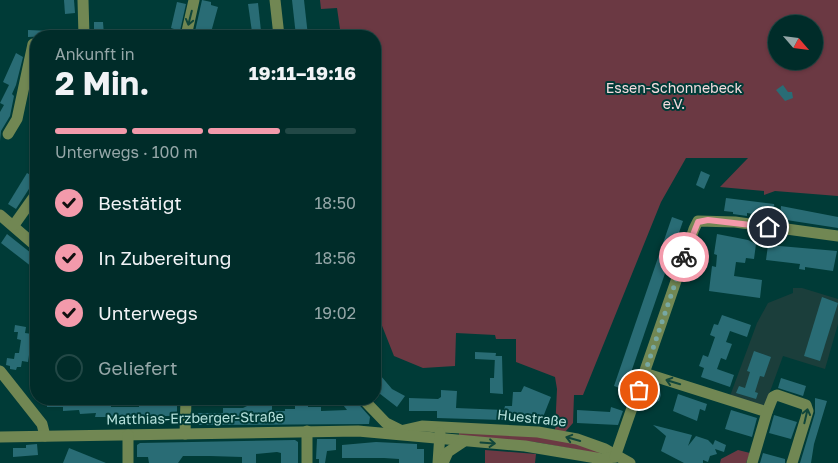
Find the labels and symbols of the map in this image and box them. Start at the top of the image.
one-way arrow [184,10,194,26]
north arrow [768,15,822,70]
park label: Essen-Schonnebeck e.V. [606,79,742,112]
pin [747,206,789,248]
courier [659,232,709,282]
pin [618,369,660,411]
one-way arrow [665,377,681,387]
street label: Huestraße [496,405,568,430]
street label: Matthias-Erzberger-Straße [106,407,284,428]
one-way arrow [802,409,811,425]
one-way arrow [566,433,582,443]
one-way arrow [480,439,496,448]

